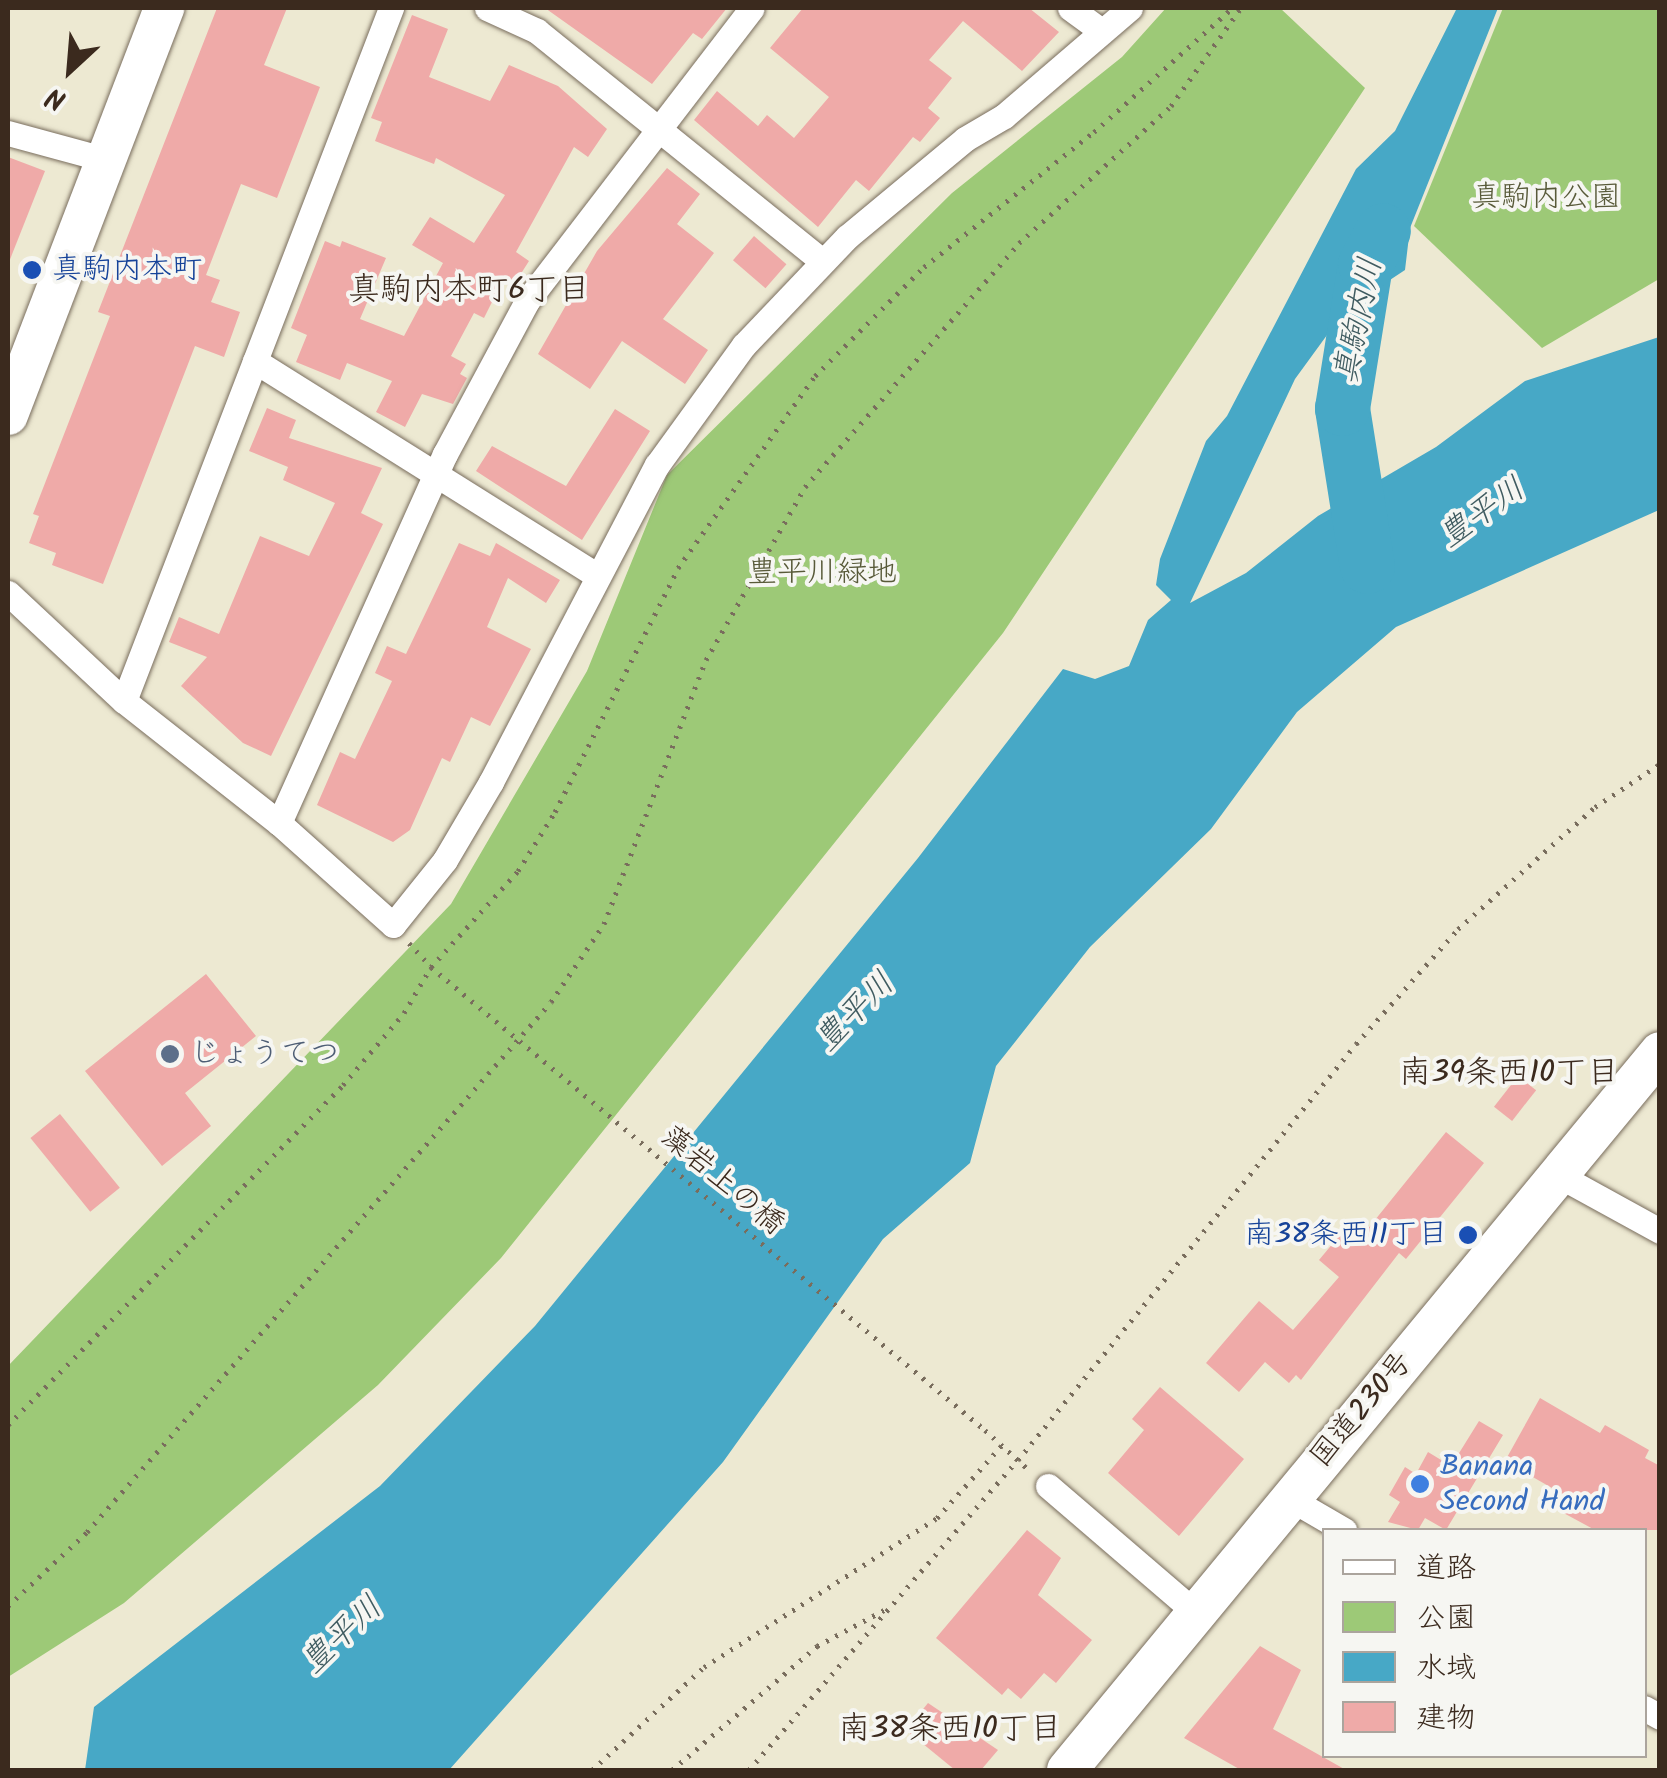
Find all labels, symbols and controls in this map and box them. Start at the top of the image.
north arrow [20,20,120,120]
text: N [39,73,74,122]
park label: 真駒内公園 [1471,180,1621,216]
place label: 真駒内本町 [52,252,202,288]
water label: 真駒内川 [1328,254,1392,388]
marker: 真駒内本町 [21,259,43,281]
district label: 真駒内本町6丁目 [348,272,590,310]
water label: 豊平川 [1433,471,1533,557]
park label: 豊平川緑地 [747,555,897,591]
water label: 豊平川 [808,965,904,1061]
place label: じょうてつ [190,1036,340,1072]
marker: じょうてつ [159,1043,181,1065]
district label: 南39条西10丁目 [1399,1055,1619,1093]
street label: 藻岩上の橋 [653,1119,791,1243]
place label: 南38条西11丁目 [1244,1217,1448,1253]
marker: 南38条西11丁目 [1457,1224,1479,1246]
street label: 国道230号 [1303,1345,1421,1475]
place label: Banana Second Hand [1440,1449,1604,1520]
marker: Banana Second Hand [1409,1473,1431,1495]
legend [1322,1528,1647,1758]
text: 道路 [1416,1545,1476,1593]
water label: 豊平川 [295,1589,391,1683]
text: 公園 [1416,1595,1476,1643]
text: 水域 [1416,1645,1476,1693]
text: 建物 [1416,1695,1476,1743]
district label: 南38条西10丁目 [838,1711,1062,1749]

